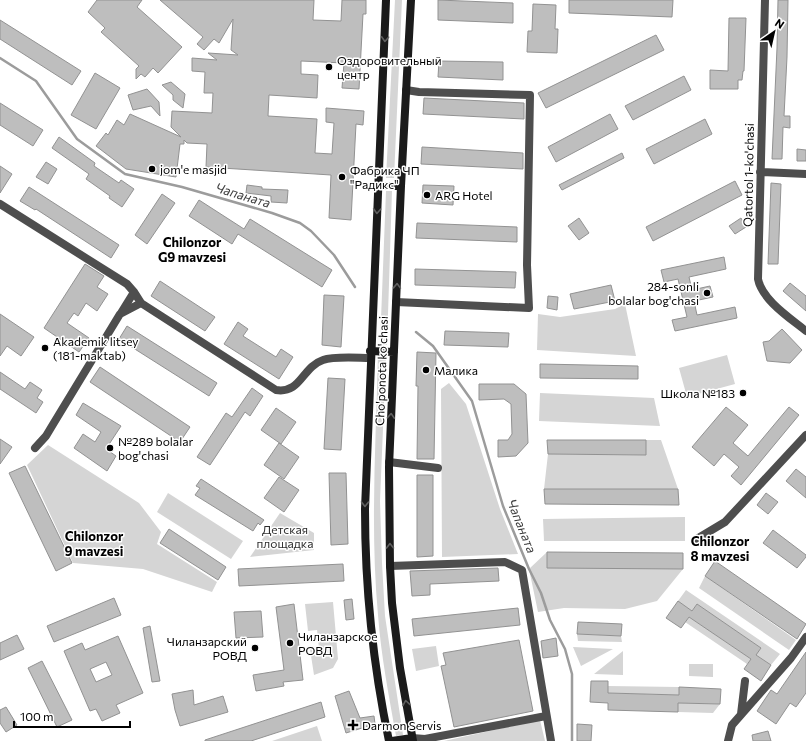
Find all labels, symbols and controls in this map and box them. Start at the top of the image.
north arrow [754,12,794,52]
text: N [773,16,787,31]
one-way arrow [380,36,389,42]
place label: Оздоровительный центр [337,53,442,81]
marker: Оздоровительный центр [324,62,334,72]
street label: Qatortol 1-ko'chasi [740,123,756,227]
place label: jom'e masjid [160,162,227,176]
place label: Фабрика ЧП "Радикс" [350,163,420,191]
marker: jom'e masjid [147,164,157,174]
marker: Фабрика ЧП "Радикс" [337,172,347,182]
water label: Чапаната [214,179,273,211]
place label: ARG Hotel [435,188,493,202]
marker: ARG Hotel [422,190,432,200]
one-way arrow [373,208,382,214]
district label: Chilonzor G9 mavzesi [158,234,226,265]
place label: 284-sonli bolalar bog'chasi [608,279,699,307]
one-way arrow [392,283,401,289]
marker: 284-sonli bolalar bog'chasi [702,288,712,298]
street label: Cho'ponota ko'chasi [372,316,390,426]
place label: Akademik litsey (181-maktab) [53,334,139,362]
marker: Akademik litsey (181-maktab) [40,343,50,353]
place label: Малика [434,363,478,377]
marker: Малика [421,365,431,375]
place label: Школа №183 [660,386,735,400]
marker: Школа №183 [738,388,748,398]
one-way arrow [387,413,395,419]
place label: №289 bolalar bog'chasi [118,434,193,462]
marker: №289 bolalar bog'chasi [105,443,115,453]
water label: Чапаната [504,497,540,556]
one-way arrow [361,501,369,507]
park label: Детская площадка [257,522,313,550]
district label: Chilonzor 9 mavzesi [65,528,124,559]
district label: Chilonzor 8 mavzesi [691,533,750,564]
one-way arrow [386,543,394,549]
place label: Чиланзарское РОВД [298,629,378,657]
place label: Чиланзарский РОВД [167,634,248,662]
marker: Чиланзарское РОВД [285,638,295,648]
marker: Чиланзарский РОВД [250,643,260,653]
one-way arrow [402,699,411,706]
scale bar [14,703,130,729]
text: 100 m [20,709,54,723]
place label: Darmon Servis [362,718,442,732]
marker: Darmon Servis [347,719,359,731]

